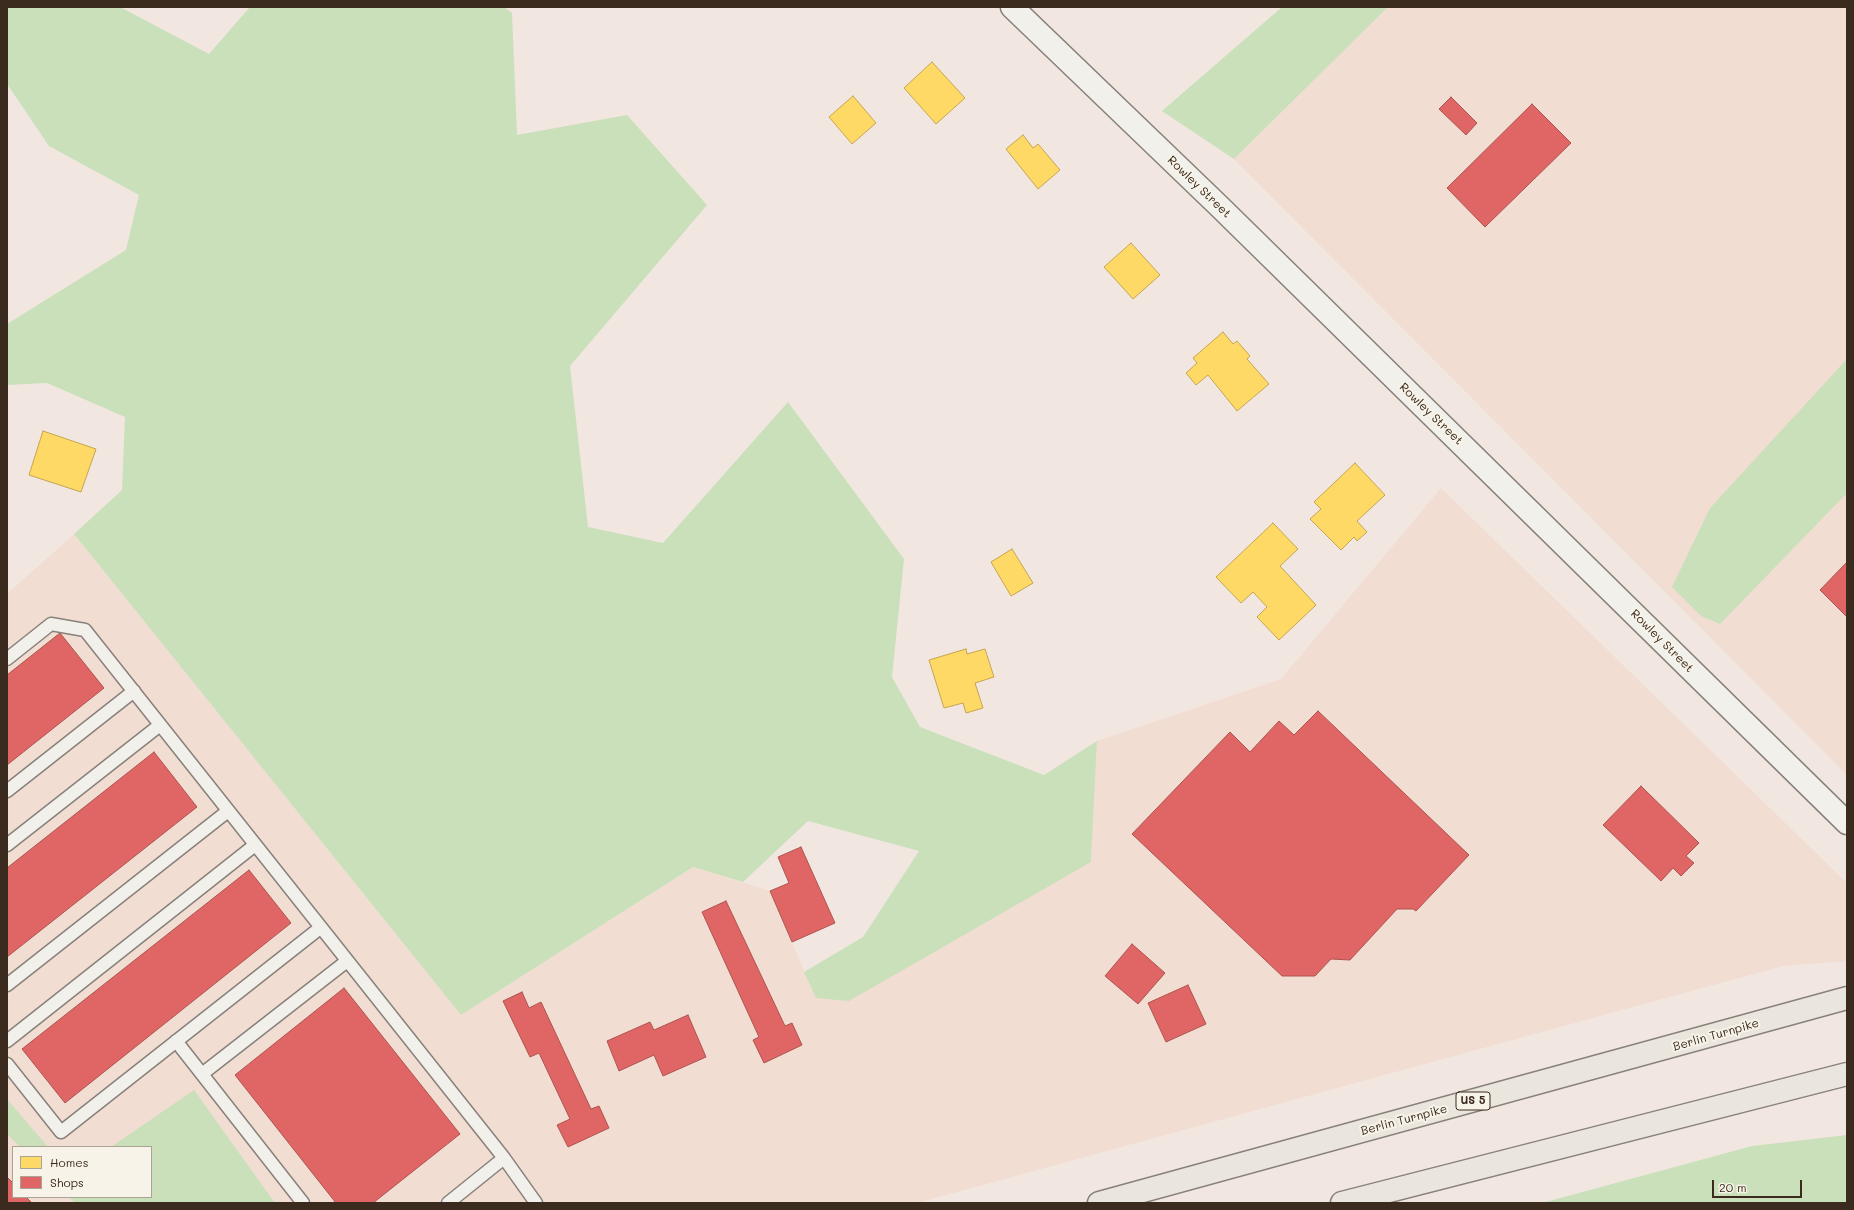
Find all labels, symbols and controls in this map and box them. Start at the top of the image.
street label: Rowley Street [1164,153,1234,221]
street label: Rowley Street [1396,380,1466,448]
street label: Rowley Street [1628,607,1696,675]
street label: Berlin Turnpike [1671,1016,1761,1054]
road number: US 5 [1456,1092,1490,1110]
street label: Berlin Turnpike [1359,1102,1449,1138]
legend [12,1146,152,1198]
text: Homes [50,1154,89,1170]
scale bar [1714,1172,1804,1198]
text: Shops [50,1174,84,1190]
text: 20 m [1719,1179,1747,1195]

